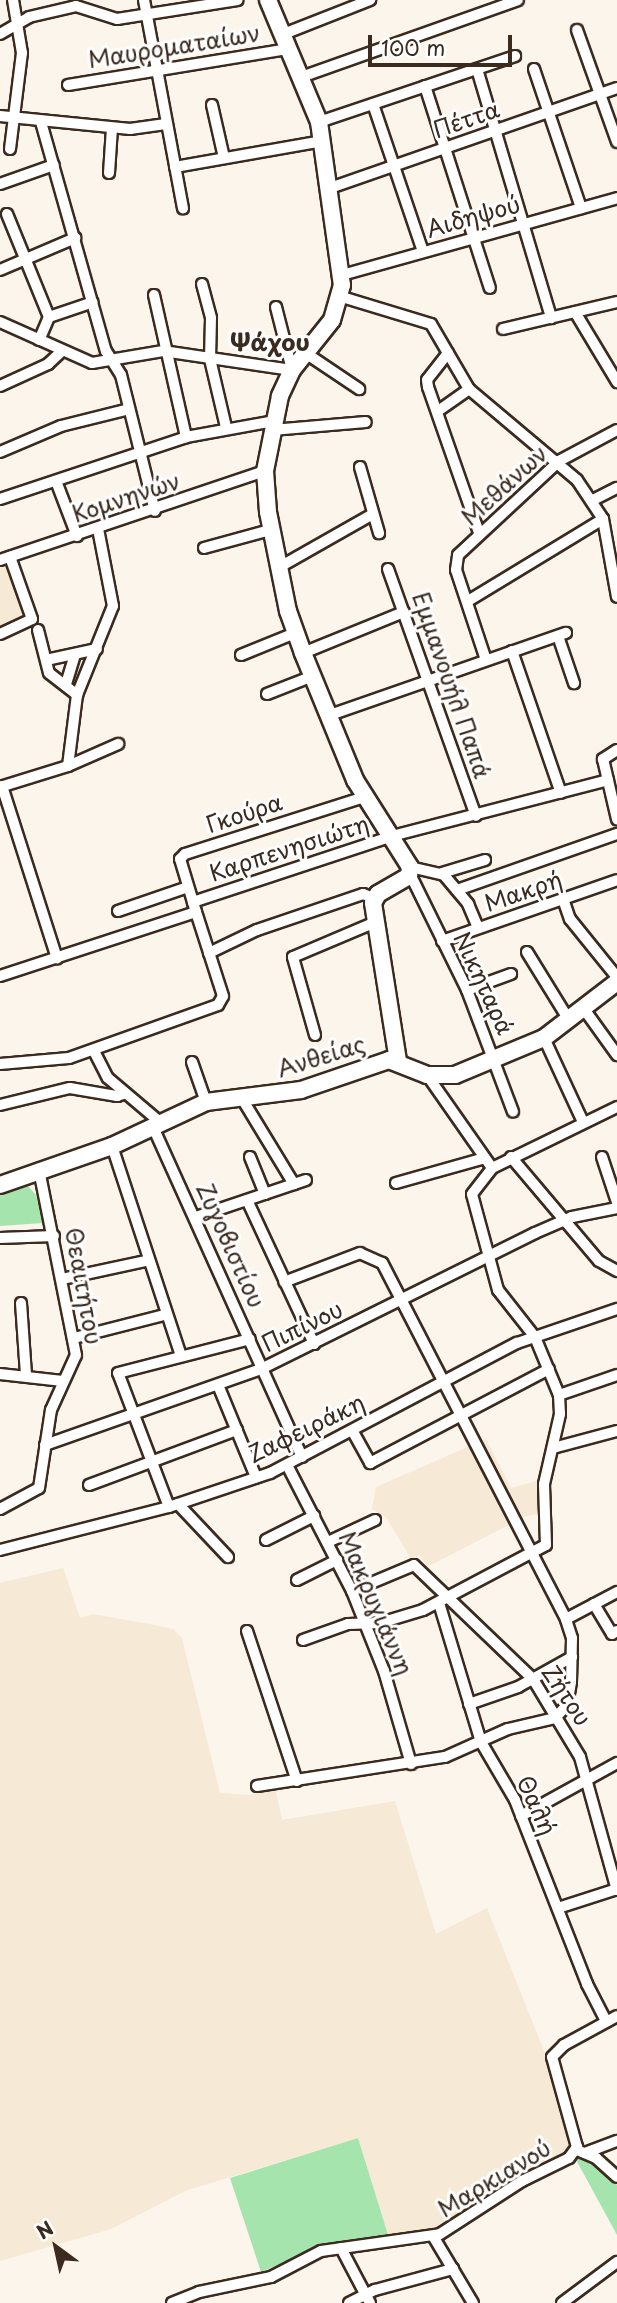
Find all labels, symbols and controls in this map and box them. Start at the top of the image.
street label: Μαυροματαίων [86,19,262,73]
scale bar [372,21,516,65]
text: 100 m [381,31,445,63]
street label: Πέττα [429,95,503,143]
street label: Αιδηψού [423,189,523,243]
district label: Ψάχου [230,328,310,356]
street label: Μεθάνων [455,439,553,531]
street label: Κομνηνών [69,467,183,527]
street label: Εμμανουήλ Παπά [407,588,497,782]
street label: Γκούρα [202,788,286,838]
street label: Καρπενησιώτη [206,809,372,887]
street label: Μακρή [481,865,565,917]
street label: Νικηταρά [448,927,520,1039]
street label: Ανθείας [274,1030,368,1082]
street label: Ζυγοβιστίου [191,1178,271,1312]
street label: Θεαιτήτου [60,1225,108,1347]
street label: Πιπίνου [257,1295,347,1357]
street label: Ζαφειράκη [243,1388,369,1468]
street label: Μακρυγιάννη [333,1527,419,1679]
street label: Ζήτου [537,1659,597,1731]
street label: Θαλή [511,1771,563,1839]
street label: Μαρκιανού [433,2134,555,2222]
north arrow [21,2212,91,2282]
text: N [31,2214,59,2245]

